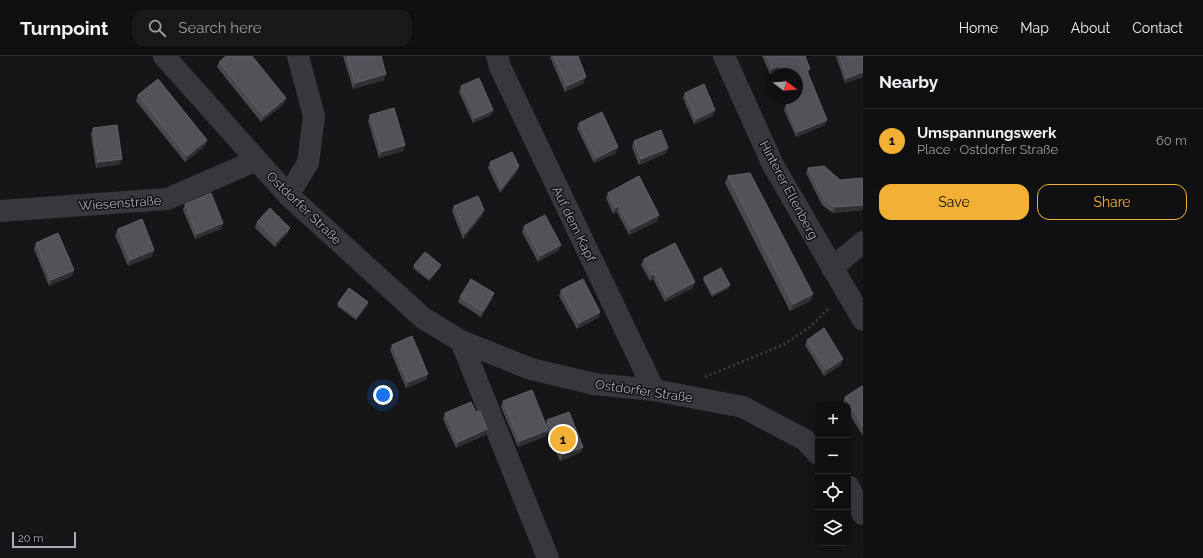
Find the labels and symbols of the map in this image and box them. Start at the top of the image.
north arrow [767,68,803,104]
street label: Hinterer Ellenberg [757,138,821,242]
street label: Ostdorfer Straße [263,168,345,248]
street label: Auf dem Kapf [549,184,599,265]
street label: Wiesenstraße [78,193,162,213]
street label: Ostdorfer Straße [594,377,694,405]
your location [373,385,393,405]
pin: 1 [550,424,576,454]
scale bar [12,530,76,549]

